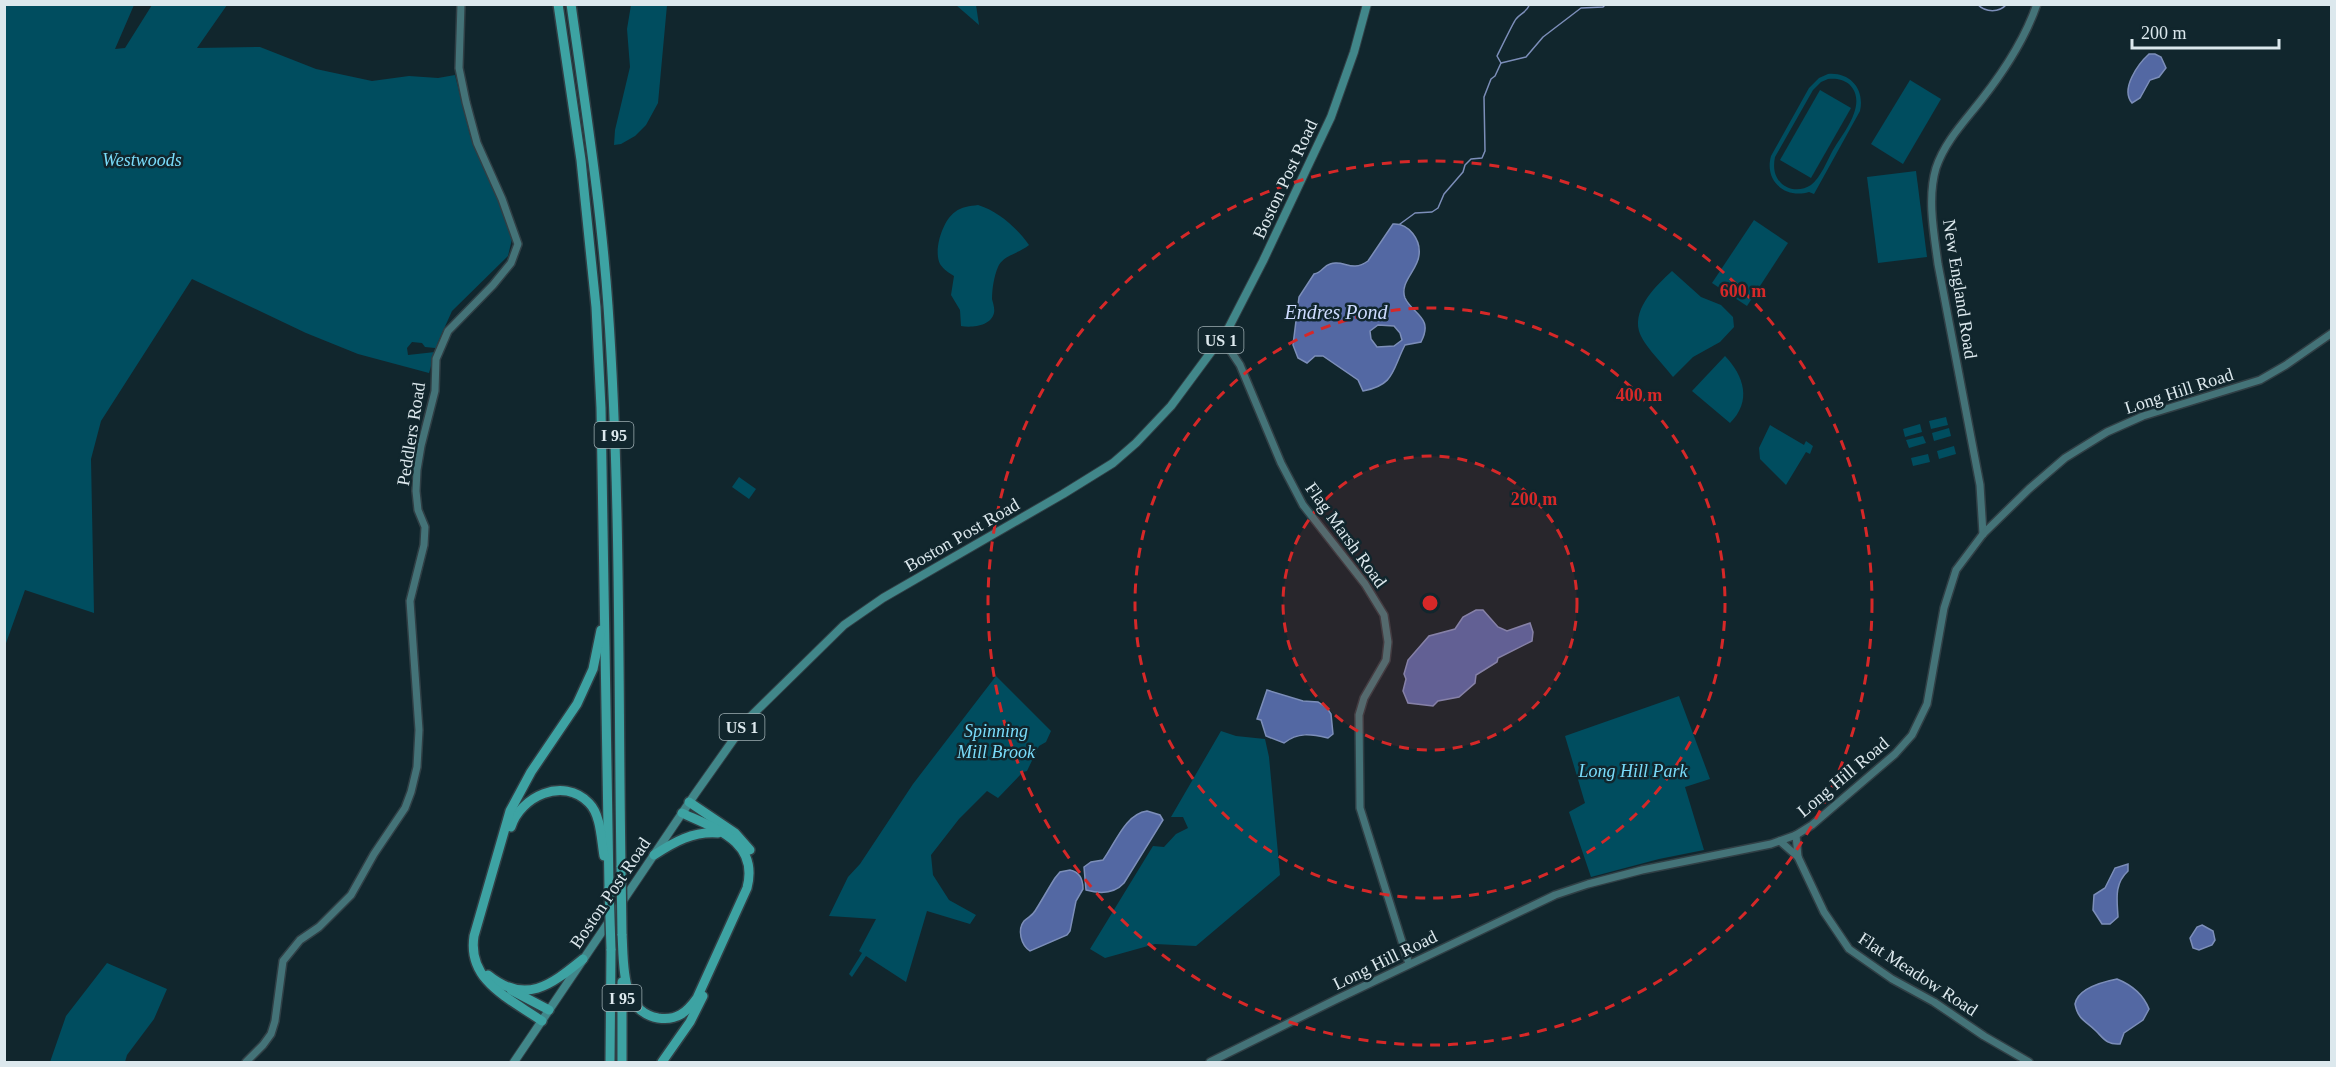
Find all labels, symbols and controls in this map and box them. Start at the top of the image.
scale bar [2132,12,2279,50]
text: 200 m [2141,23,2187,43]
street label: Boston Post Road [1249,116,1321,242]
park label: Westwoods [102,150,182,170]
street label: New England Road [1939,218,1981,360]
text: 600 m [1720,281,1766,301]
water label: Endres Pond [1283,301,1389,323]
road number: US 1 [1198,327,1244,353]
street label: Long Hill Road [2122,364,2236,418]
street label: Peddlers Road [393,381,429,487]
text: 400 m [1616,385,1662,405]
road number: I 95 [594,422,634,448]
street label: Flag Marsh Road [1301,479,1391,591]
text: 200 m [1511,489,1557,509]
street label: Boston Post Road [901,494,1023,576]
centre of rings [1420,593,1440,613]
road number: US 1 [720,714,764,740]
park label: Spinning Mill Brook [956,721,1036,762]
street label: Long Hill Road [1793,733,1893,821]
park label: Long Hill Park [1577,761,1689,781]
street label: Boston Post Road [566,834,654,952]
street label: Long Hill Road [1330,926,1440,994]
street label: Flat Meadow Road [1855,928,1981,1020]
road number: I 95 [602,985,642,1011]

